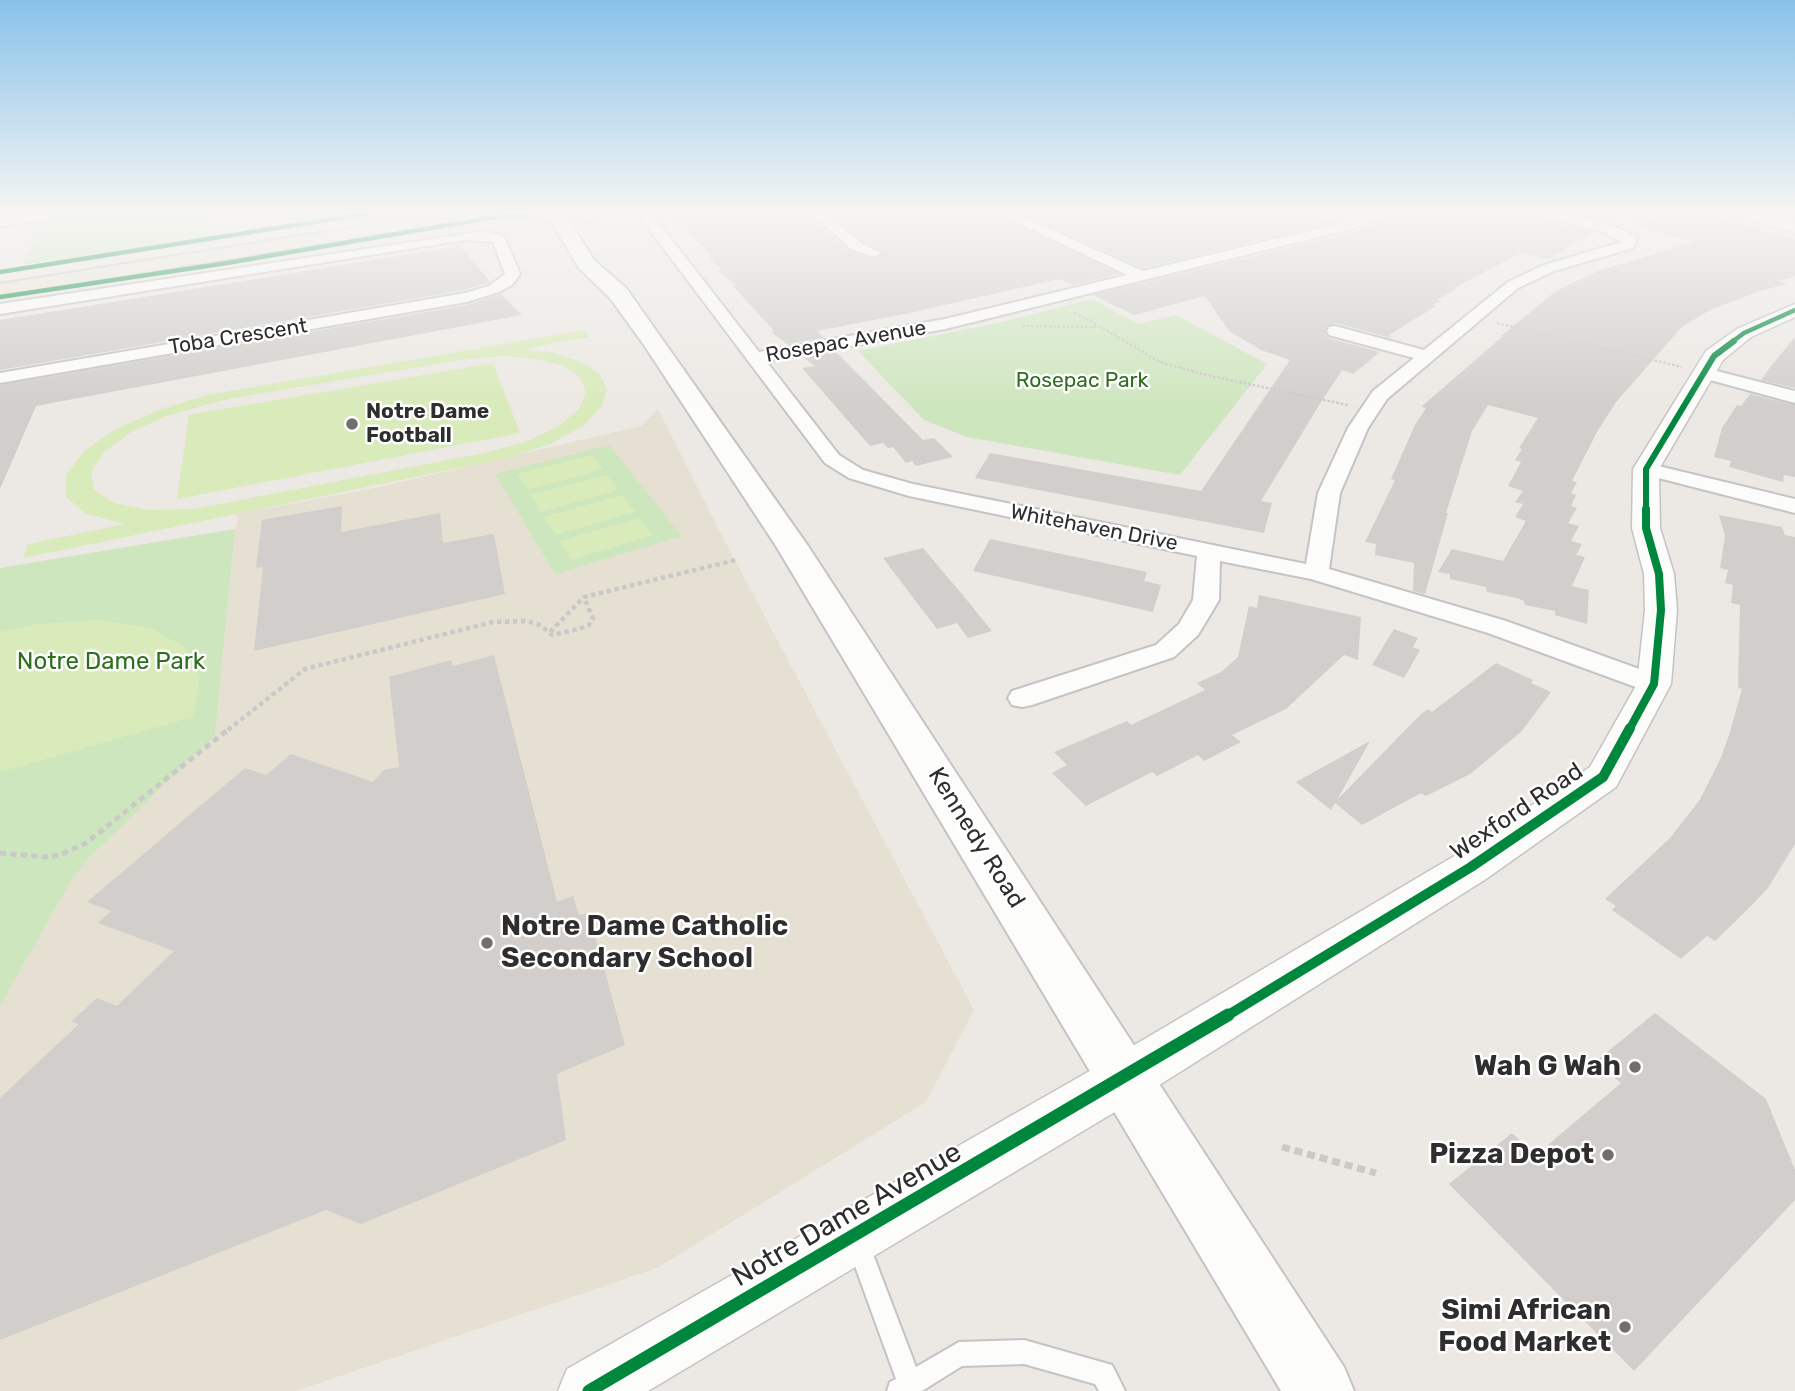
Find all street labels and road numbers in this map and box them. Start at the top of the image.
street label: Toba Crescent [167,314,309,360]
street label: Rosepac Avenue [764,315,928,369]
street label: Whitehaven Drive [1008,499,1180,557]
street label: Wexford Road [1445,757,1589,867]
street label: Kennedy Road [921,763,1031,913]
street label: Notre Dame Avenue [726,1136,968,1294]

